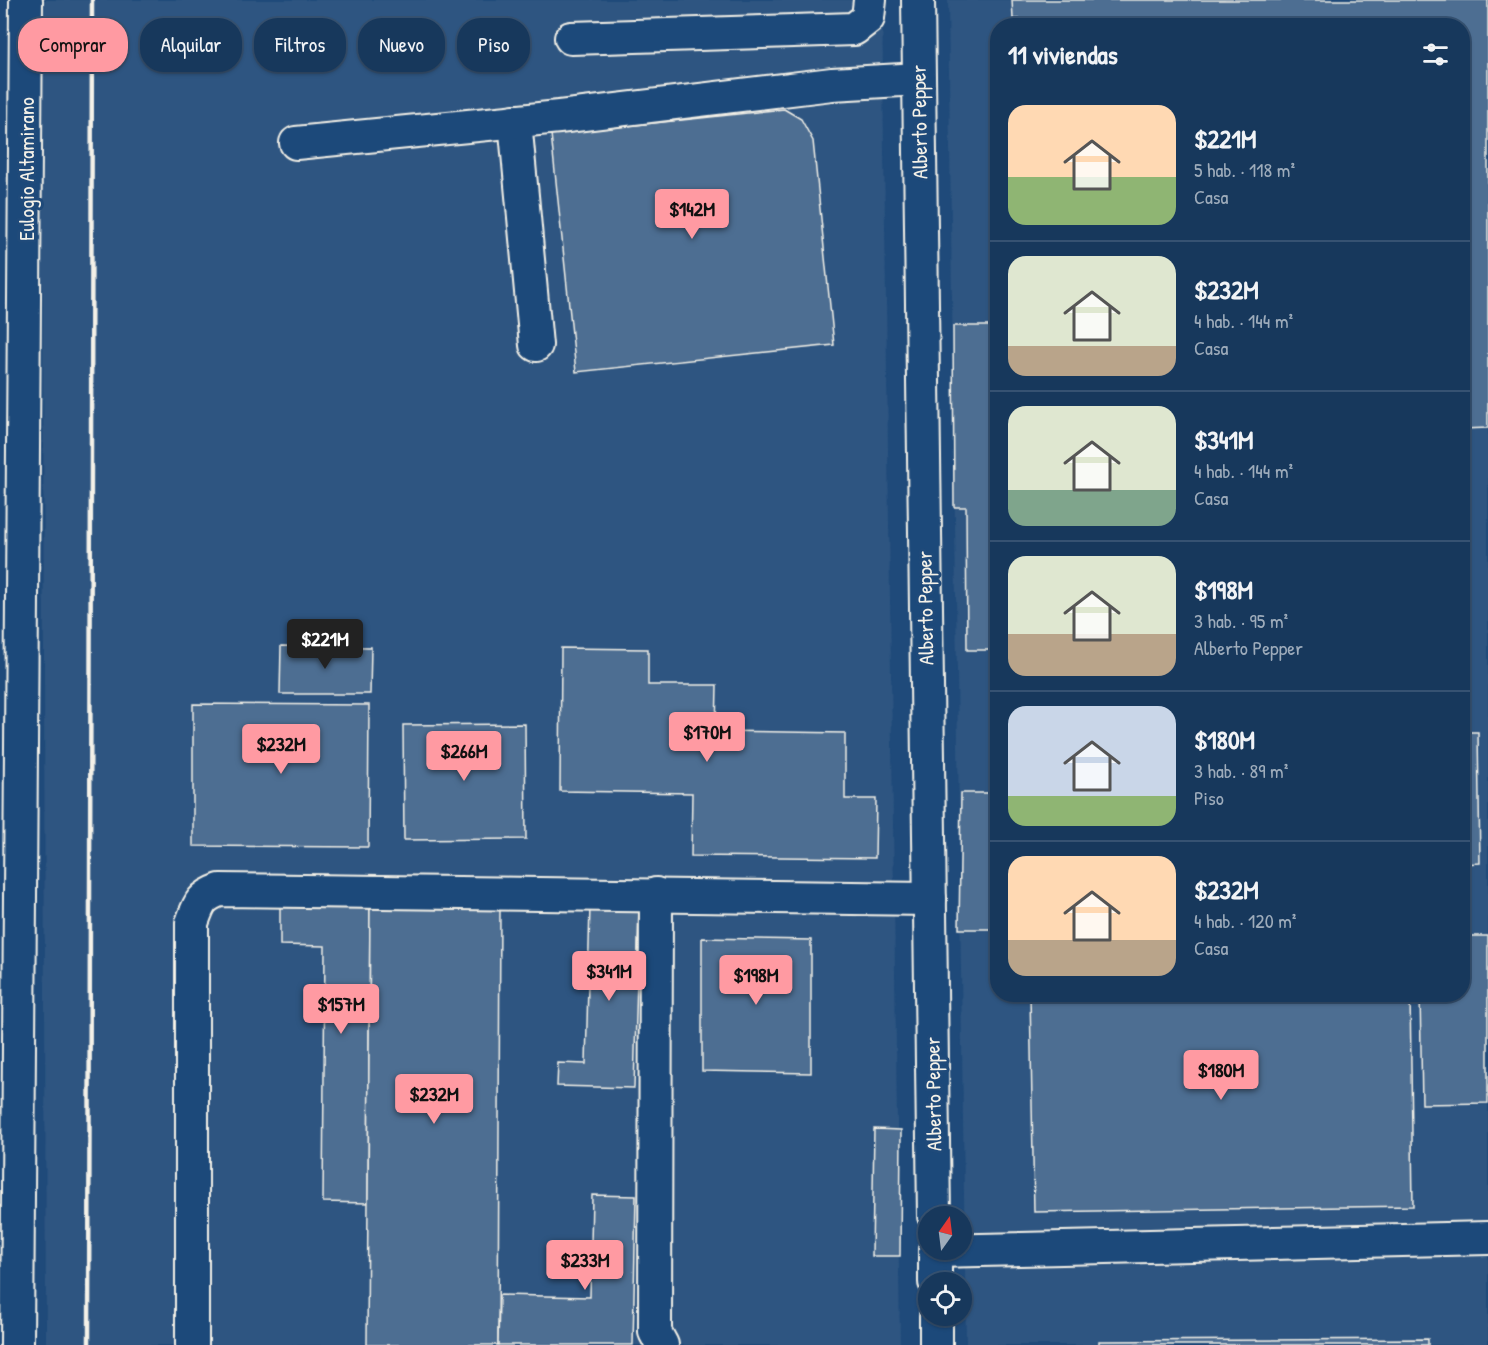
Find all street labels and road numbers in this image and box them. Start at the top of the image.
street label: Alberto Pepper [904,65,934,179]
street label: Eulogio Altamirano [12,97,41,241]
street label: Alberto Pepper [910,551,940,665]
street label: Alberto Pepper [918,1037,948,1151]

